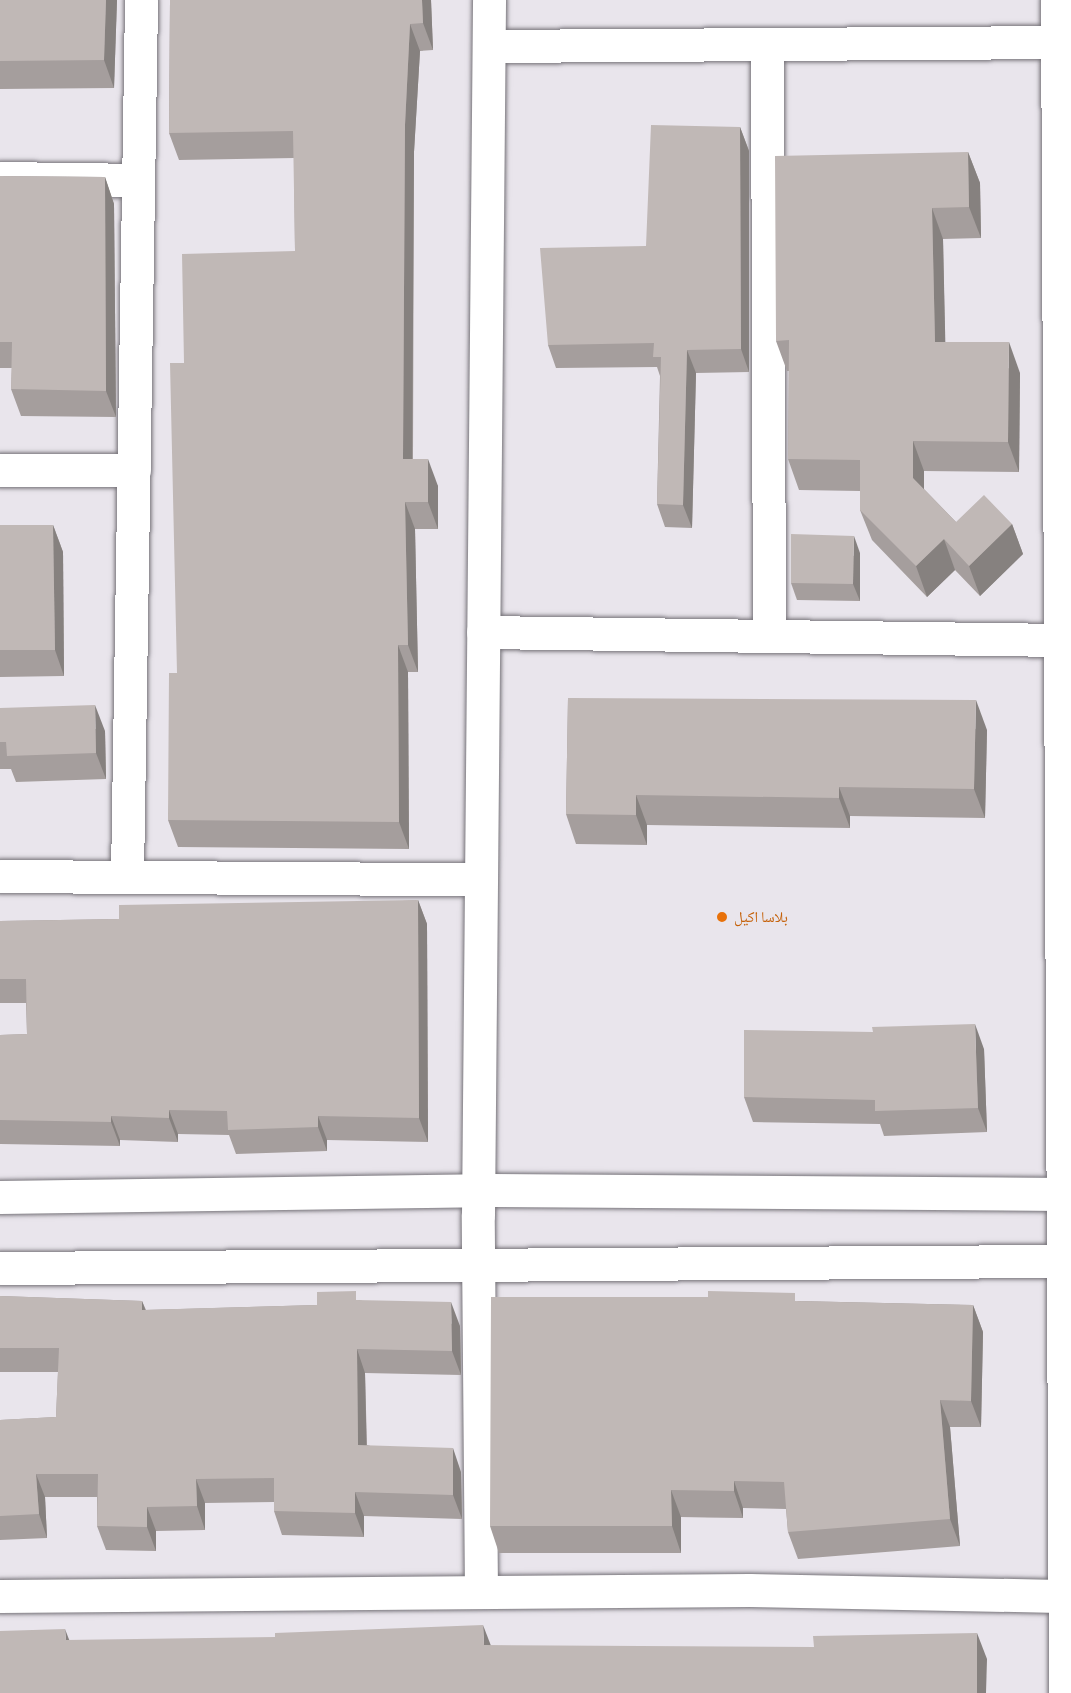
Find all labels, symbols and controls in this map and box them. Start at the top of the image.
place label: بلاسا اكيل [734,908,788,926]
marker: بلاسا اكيل [715,910,729,924]

